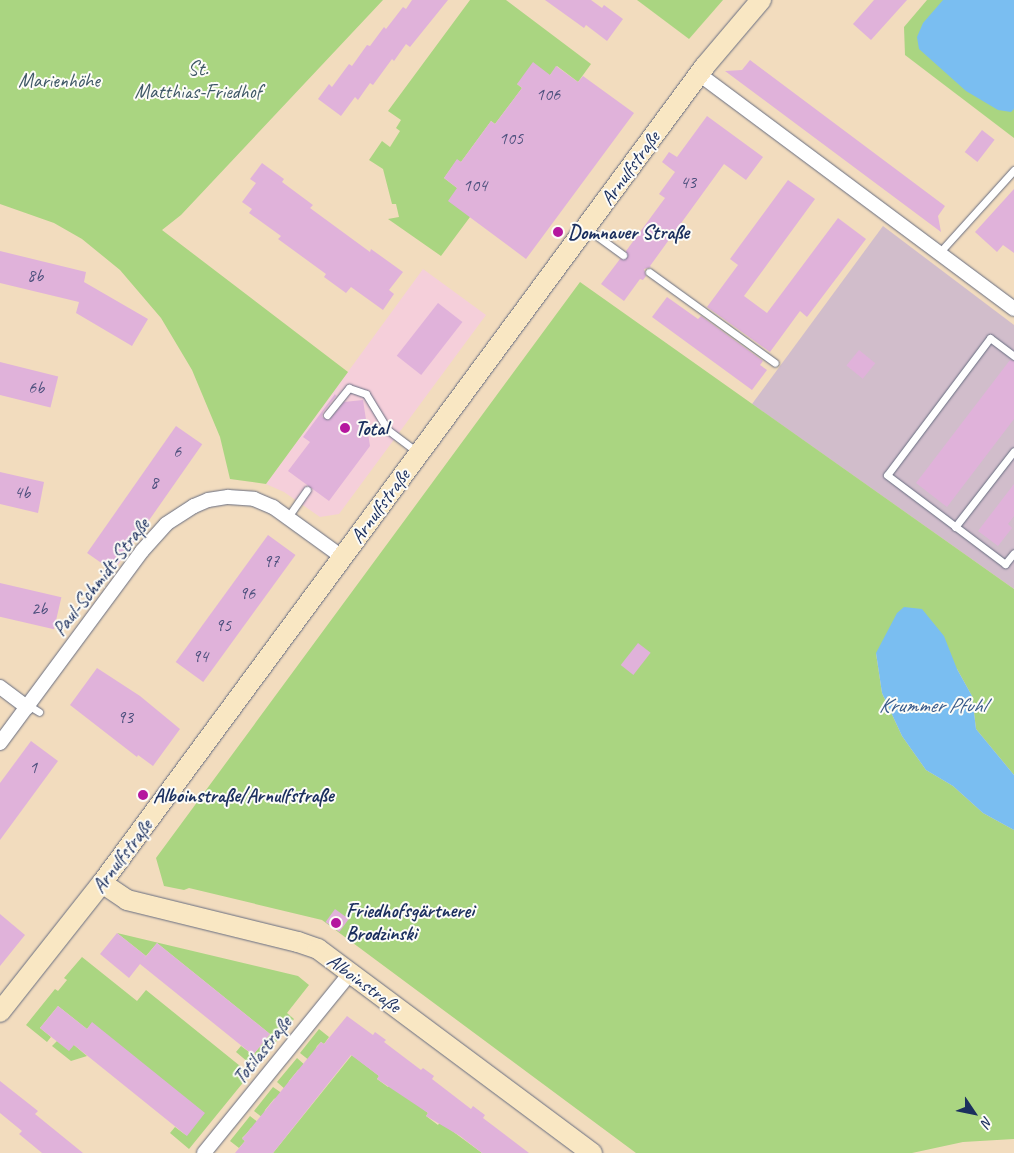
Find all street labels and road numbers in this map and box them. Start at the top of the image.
street label: Arnulfstraße [595,126,665,210]
street label: Arnulfstraße [345,464,415,548]
street label: Paul-Schmidt-Straße [47,513,155,641]
street label: Arnulfstraße [87,815,157,897]
street label: Alboinstraße [322,948,406,1018]
street label: Totilastraße [227,1011,297,1089]

